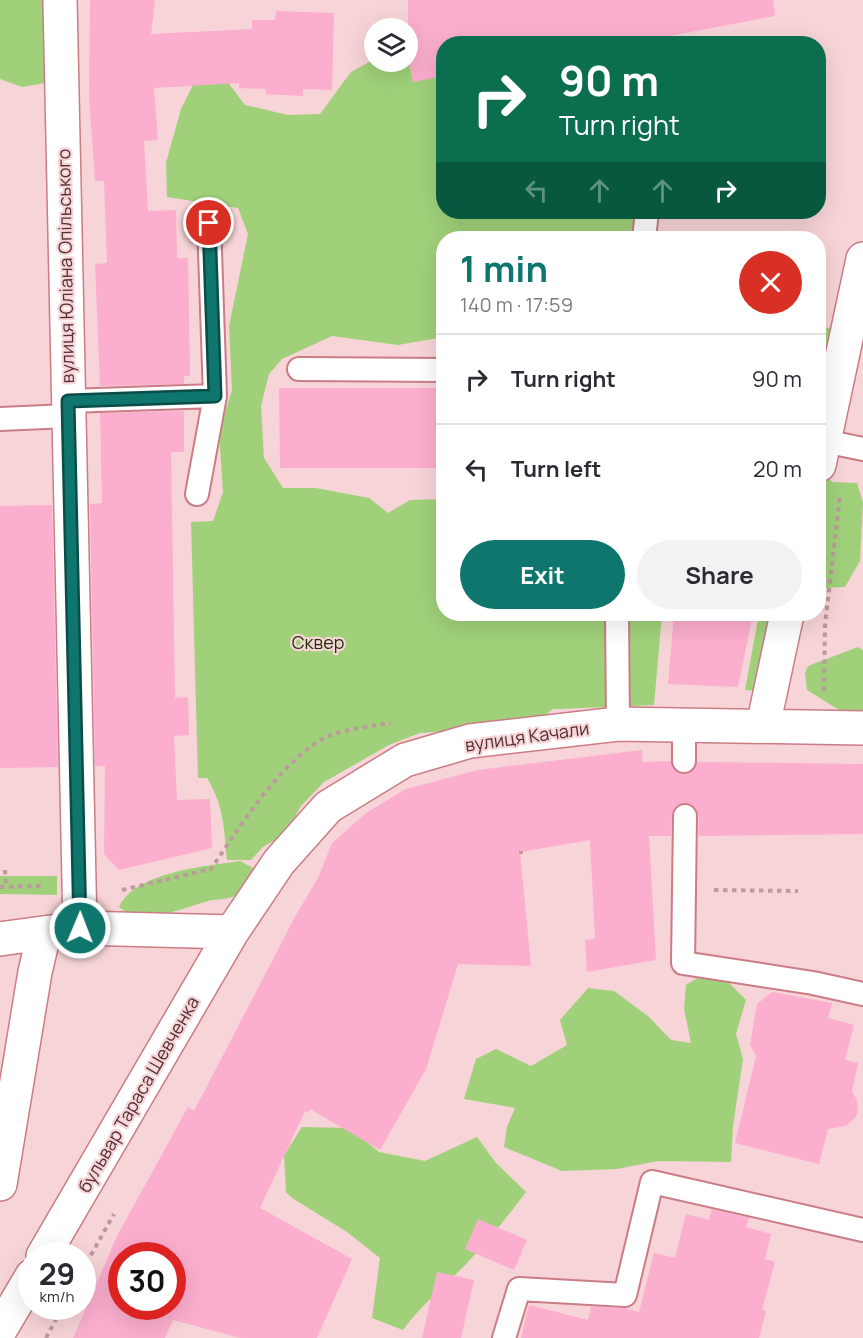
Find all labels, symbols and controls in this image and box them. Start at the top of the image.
map controls [364,18,418,72]
button: layers [364,18,418,72]
text: 90 m [559,51,659,109]
icon: right [460,60,538,138]
text: Turn right [559,106,680,143]
street label: вулиця Юліана Опільського [51,148,79,384]
icon: left [520,174,553,207]
icon: ahead [583,174,616,207]
icon: ahead [646,174,679,207]
icon: right [709,174,742,207]
pin [183,197,234,248]
icon: arrive [192,206,225,239]
text: 1 min [460,244,548,293]
button: close [739,251,802,314]
text: 140 m · 17:59 [460,291,573,318]
icon: right [460,363,493,396]
text: Turn right [511,364,616,394]
text: 90 m [752,364,802,394]
icon: left [460,453,493,486]
text: Turn left [511,454,601,484]
text: 20 m [753,454,802,484]
button: Exit [460,540,625,609]
button: Share [637,540,802,609]
park label: Сквер [292,630,344,654]
street label: вулиця Качали [463,715,591,757]
position arrow [48,896,112,960]
street label: бульвар Тараса Шевченка [72,991,204,1197]
speed limit sign: 30 [108,1242,186,1320]
text: 29 [39,1253,75,1294]
text: km/h [40,1286,74,1307]

